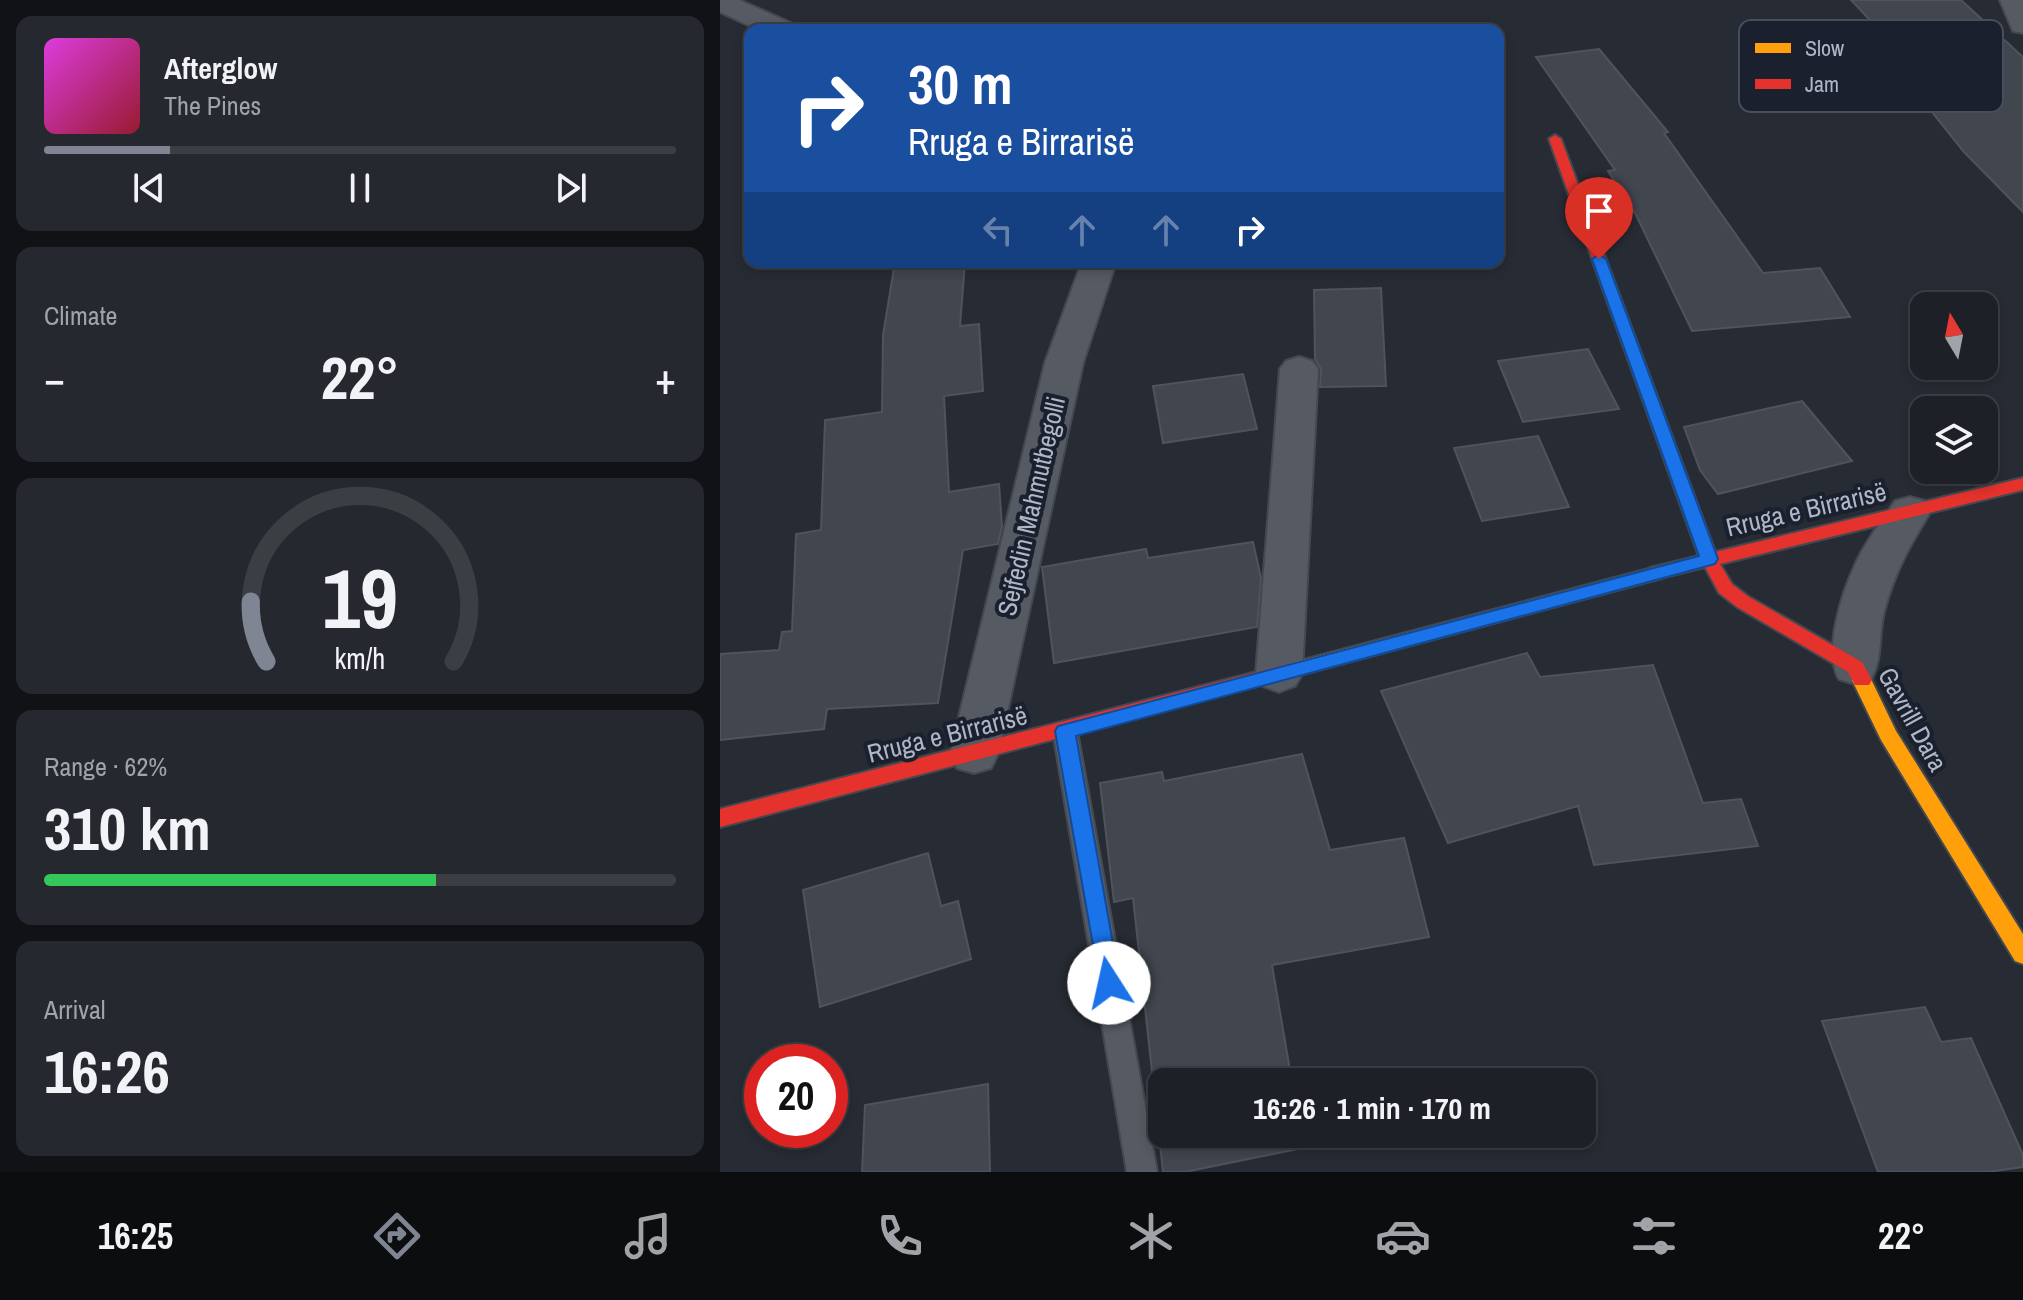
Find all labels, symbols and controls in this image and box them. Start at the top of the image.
legend [1739,20,2003,112]
text: Slow [1805,33,1844,63]
text: 30 m [908,46,1013,121]
text: Afterglow [164,48,277,88]
icon: right [776,56,880,160]
text: Jam [1805,69,1839,99]
text: The Pines [164,88,261,123]
text: Rruga e Birrarisë [908,118,1134,166]
icon: previous [127,166,171,210]
icon: pause [338,166,382,210]
icon: next [549,166,593,210]
pin [1565,177,1633,259]
icon: arrive [1577,189,1621,233]
icon: left [976,208,1020,252]
icon: ahead [1060,208,1104,252]
icon: ahead [1144,208,1188,252]
icon: right [1228,208,1272,252]
north arrow [1910,292,1998,380]
map controls [1910,292,1998,484]
text: Climate [44,298,117,333]
text: 22° [321,337,399,418]
text: − [44,348,65,408]
text: + [655,348,676,408]
street label: Sejfedin Mahmutbegolli [989,393,1073,619]
button: layers [1910,396,1998,484]
street label: Rruga e Birrarisë [1722,474,1890,544]
text: 19 [322,542,398,654]
text: km/h [335,639,385,678]
street label: Gavrill Dara [1870,661,1956,777]
street label: Rruga e Birrarisë [863,697,1031,771]
text: Range · 62% [44,749,167,784]
text: 310 km [44,788,211,869]
position arrow [1067,941,1151,1025]
text: Arrival [44,992,106,1027]
text: 16:26 [44,1031,170,1112]
speed limit sign: 20 [744,1044,848,1148]
text: 16:26 · 1 min · 170 m [1253,1088,1491,1128]
icon: directions [369,1208,425,1264]
icon: music [620,1208,676,1264]
icon: phone [872,1208,928,1264]
icon: climate [1123,1208,1179,1264]
icon: car [1375,1208,1431,1264]
icon: filters [1626,1208,1682,1264]
text: 16:25 [98,1212,173,1260]
text: 22° [1878,1212,1925,1260]

